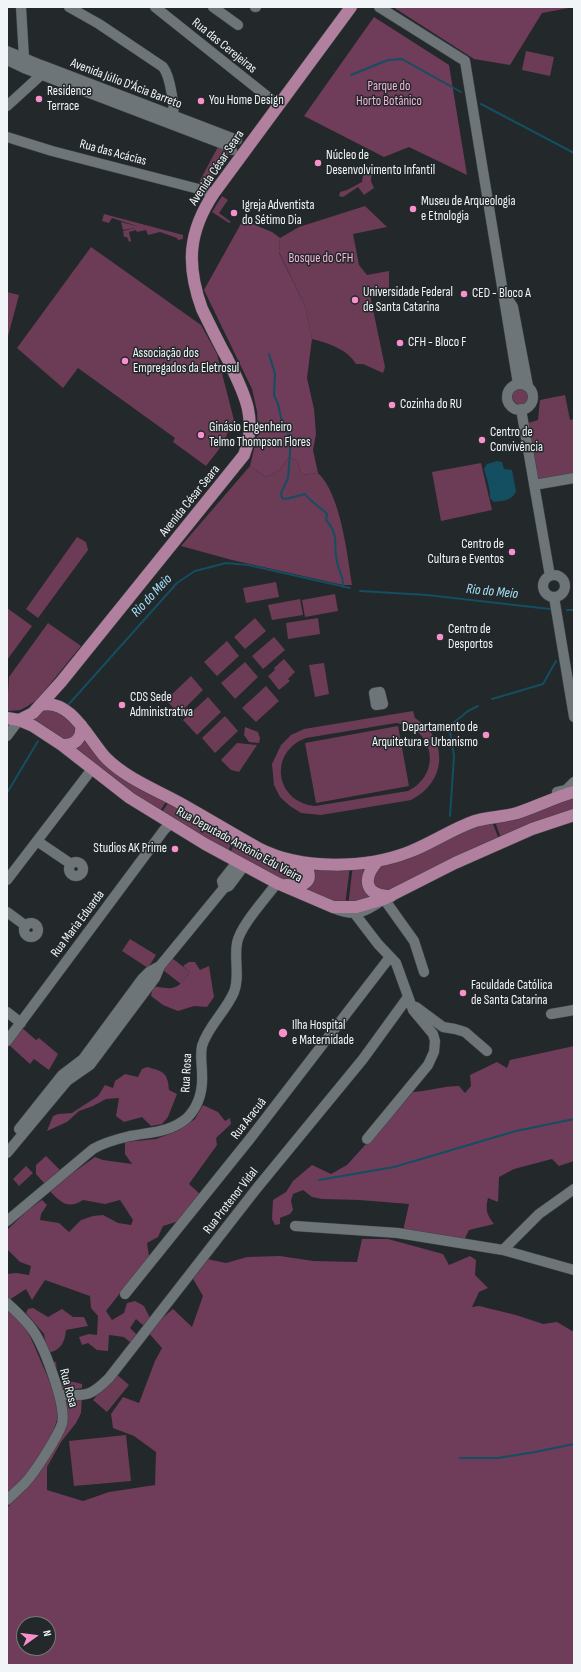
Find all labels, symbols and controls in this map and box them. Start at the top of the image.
street label: Rua das Cerejeiras [188,15,260,77]
street label: Avenida Júlio D'Ácia Barreto [68,56,184,112]
park label: Parque do Horto Botânico [356,79,422,110]
place label: Residence Terrace [47,84,92,115]
place label: You Home Design [209,93,284,109]
marker: Residence Terrace [34,94,44,104]
marker: You Home Design [196,96,206,106]
street label: Avenida César Seara [186,127,248,209]
street label: Rua das Acácias [78,137,148,169]
place label: Núcleo de Desenvolvimento Infantil [326,148,435,179]
marker: Núcleo de Desenvolvimento Infantil [313,158,323,168]
place label: Museu de Arqueologia e Etnologia [421,194,515,225]
place label: Igreja Adventista do Sétimo Dia [242,198,315,229]
marker: Museu de Arqueologia e Etnologia [408,204,418,214]
marker: Igreja Adventista do Sétimo Dia [229,208,239,218]
park label: Bosque do CFH [289,251,353,267]
place label: Universidade Federal de Santa Catarina [363,285,453,316]
place label: CED - Bloco A [472,286,531,302]
marker: CED - Bloco A [459,289,469,299]
marker: Universidade Federal de Santa Catarina [350,295,360,305]
place label: CFH - Bloco F [408,335,466,351]
marker: CFH - Bloco F [395,338,405,348]
place label: Associação dos Empregados da Eletrosul [133,346,239,377]
marker: Associação dos Empregados da Eletrosul [120,356,130,366]
place label: Cozinha do RU [400,397,462,413]
marker: Cozinha do RU [387,400,397,410]
place label: Ginásio Engenheiro Telmo Thompson Flores [209,420,311,451]
place label: Centro de Convivência [490,425,543,456]
marker: Ginásio Engenheiro Telmo Thompson Flores [196,430,206,440]
marker: Centro de Convivência [477,435,487,445]
street label: Avenida César Seara [157,462,223,540]
place label: Centro de Cultura e Eventos [428,537,504,568]
marker: Centro de Cultura e Eventos [507,547,517,557]
water label: Rio do Meio [128,571,176,621]
water label: Rio do Meio [465,581,519,603]
place label: Centro de Desportos [448,622,493,653]
marker: Centro de Desportos [435,632,445,642]
place label: CDS Sede Administrativa [130,690,193,721]
marker: CDS Sede Administrativa [117,700,127,710]
place label: Departamento de Arquitetura e Urbanismo [372,720,478,751]
marker: Departamento de Arquitetura e Urbanismo [481,730,491,740]
street label: Rua Deputado Antônio Edu Vieira [173,804,305,886]
place label: Studios AK Prime [93,841,167,857]
marker: Studios AK Prime [170,844,180,854]
street label: Rua Maria Eduarda [48,888,108,960]
place label: Faculdade Católica de Santa Catarina [471,978,552,1009]
marker: Faculdade Católica de Santa Catarina [458,988,468,998]
place label: Ilha Hospital e Maternidade [292,1018,354,1049]
marker: Ilha Hospital e Maternidade [277,1027,289,1039]
street label: Rua Rosa [178,1053,196,1093]
street label: Rua Aracuã [228,1095,270,1143]
street label: Rua Protenor Vidal [200,1165,262,1237]
street label: Rua Rosa [55,1367,81,1409]
north arrow [16,1616,56,1656]
text: N [40,1629,54,1638]

